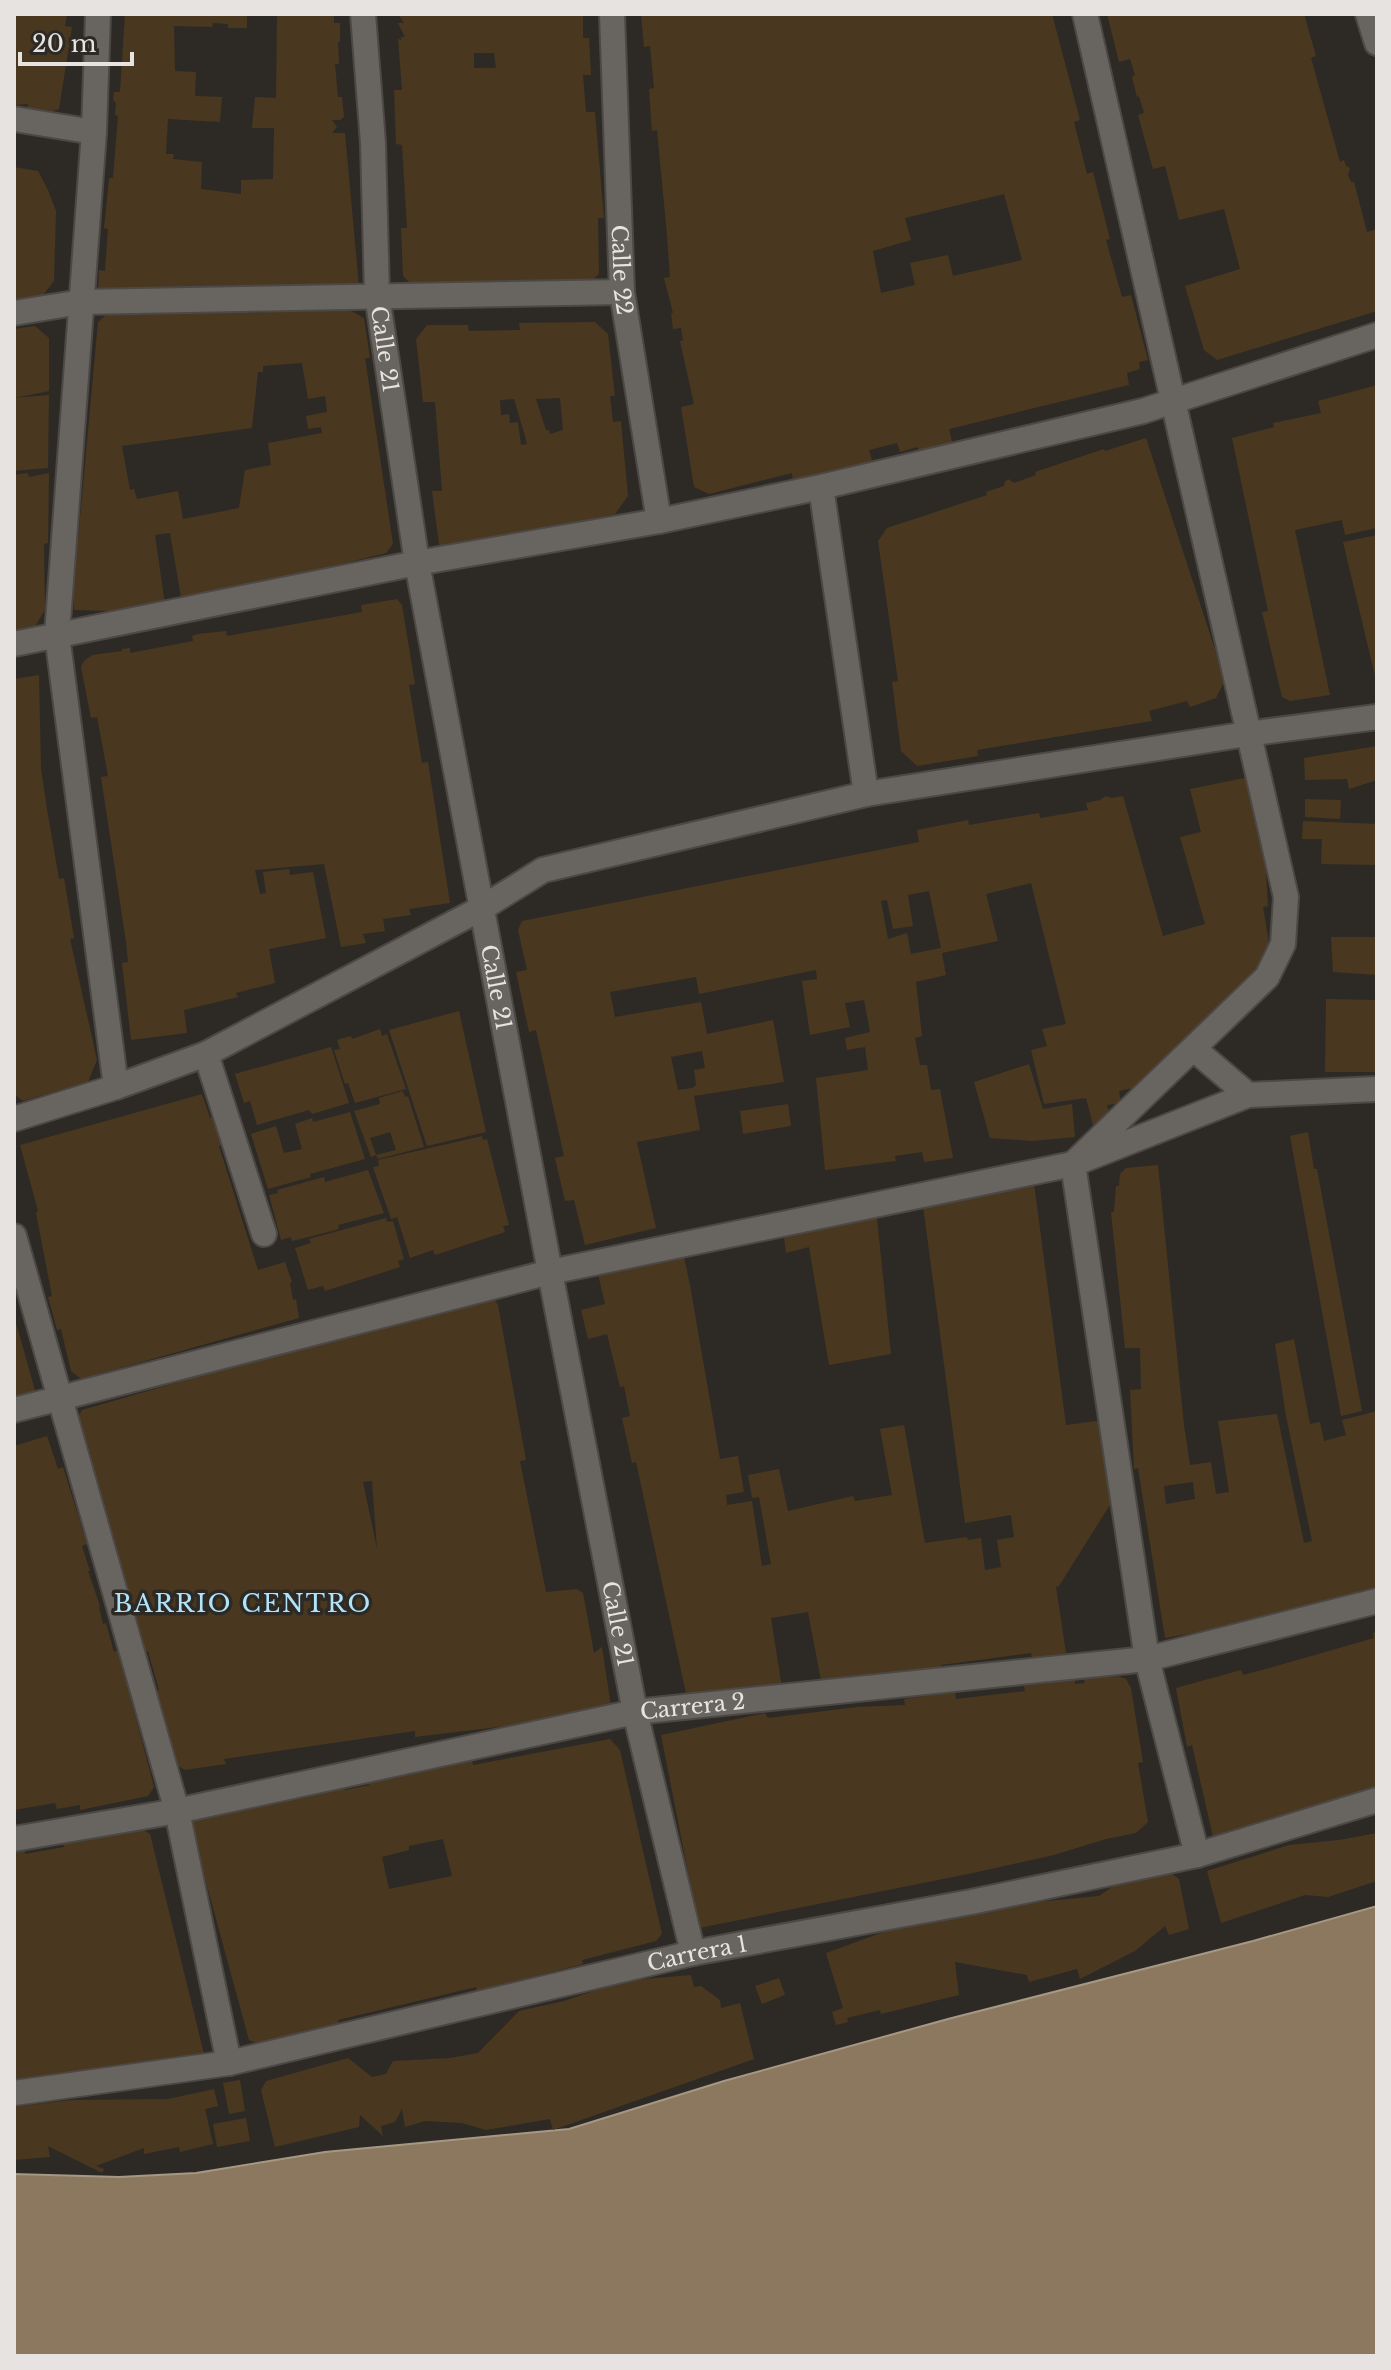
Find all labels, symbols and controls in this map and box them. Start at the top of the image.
scale bar [20,16,132,66]
text: 20 m [32,29,97,58]
street label: Calle 22 [606,224,639,317]
street label: Calle 21 [365,304,405,394]
street label: Calle 21 [475,942,518,1032]
street label: Calle 21 [596,1579,639,1669]
district label: BARRIO CENTRO [114,1589,372,1618]
street label: Carrera 2 [639,1687,747,1725]
street label: Carrera 1 [644,1930,750,1977]

